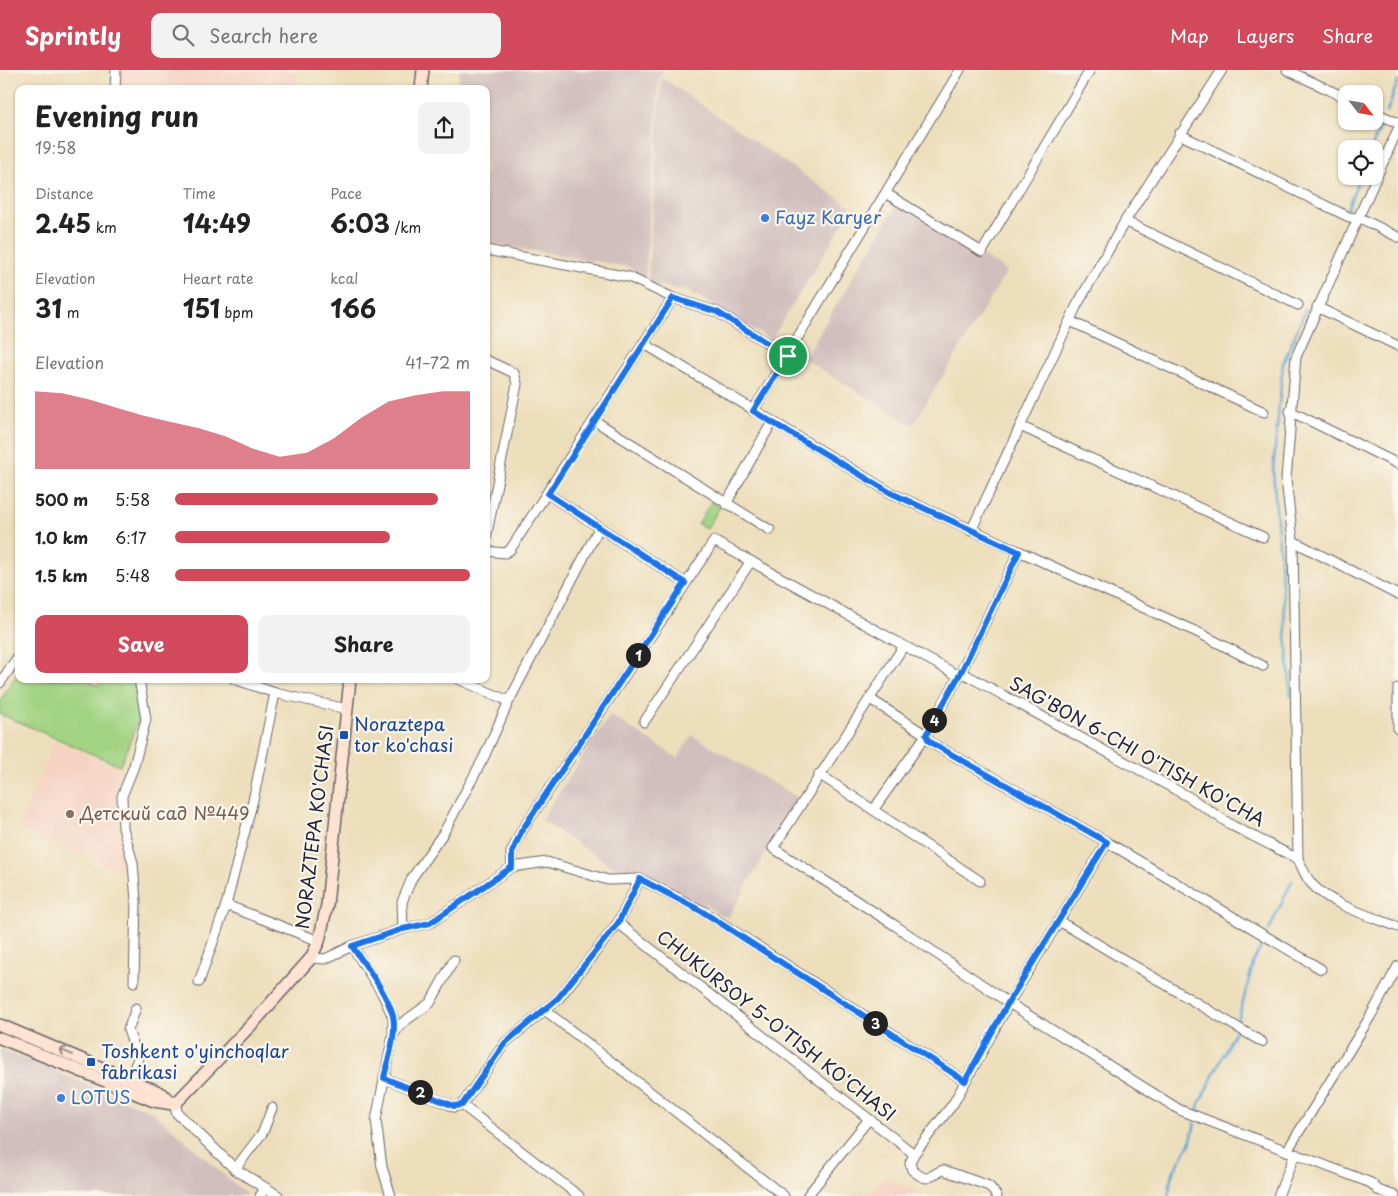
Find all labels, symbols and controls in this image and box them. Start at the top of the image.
search box [151,13,501,58]
text: Sprintly [25,17,121,53]
icon: search [169,21,197,49]
text: Search here [209,21,318,49]
text: Map [1170,22,1209,49]
text: Layers [1237,22,1294,49]
text: Share [1322,22,1373,49]
north arrow [1338,85,1382,130]
map controls [1338,85,1383,185]
text: Evening run [35,94,199,137]
button: share [418,102,470,154]
text: 19:58 [35,135,76,159]
button: locate [1338,140,1383,185]
text: Distance [35,183,94,204]
text: Time [183,183,216,204]
text: Pace [330,183,362,204]
place label: Fayz Karyer [775,203,882,230]
text: 2.45 [35,204,91,242]
text: 14:49 [183,204,251,242]
text: 6:03 [330,204,390,242]
marker: Fayz Karyer [759,212,771,224]
text: km [91,217,117,238]
text: /km [390,217,421,238]
text: Elevation [35,268,95,289]
text: Heart rate [183,268,253,289]
text: kcal [330,268,358,289]
text: 31 [35,289,62,327]
text: 151 [183,289,220,327]
text: 166 [330,289,376,327]
text: m [62,302,79,323]
text: bpm [220,302,254,323]
pin [767,335,809,377]
icon: arrive [774,342,802,370]
text: Elevation [35,350,104,374]
text: 41–72 m [405,350,470,374]
text: 500 m [35,487,88,511]
text: 5:58 [115,487,150,511]
text: 1.0 km [35,525,88,549]
text: 6:17 [115,525,147,549]
text: 1.5 km [35,563,88,587]
text: 5:48 [115,563,150,587]
button: Save [35,615,248,673]
button: Share [258,615,470,673]
pin: 1 [626,642,650,668]
text: 1 [635,645,642,666]
street label: SAG'BON 6-CHI O'TISH KO'CHA [1005,669,1271,832]
pin: 4 [922,708,946,732]
place label: Noraztepa tor ko'chasi [354,710,453,758]
text: 4 [930,710,939,731]
street label: NORAZTEPA KO'CHASI [288,723,339,930]
marker: Noraztepa tor ko'chasi [338,729,350,741]
place label: Детский сад №449 [79,799,250,826]
marker: Детский сад №449 [64,808,76,820]
street label: CHUKURSOY 5-O'TISH KO'CHASI [652,923,902,1127]
pin: 3 [862,1010,888,1036]
text: 3 [871,1013,880,1034]
place label: Toshkent o'yinchoqlar fabrikasi [101,1037,290,1085]
one-way arrow [59,1047,74,1057]
marker: Toshkent o'yinchoqlar fabrikasi [85,1056,97,1068]
pin: 2 [408,1080,432,1104]
text: 2 [416,1082,425,1103]
place label: LOTUS [71,1083,131,1110]
marker: LOTUS [55,1092,67,1104]

